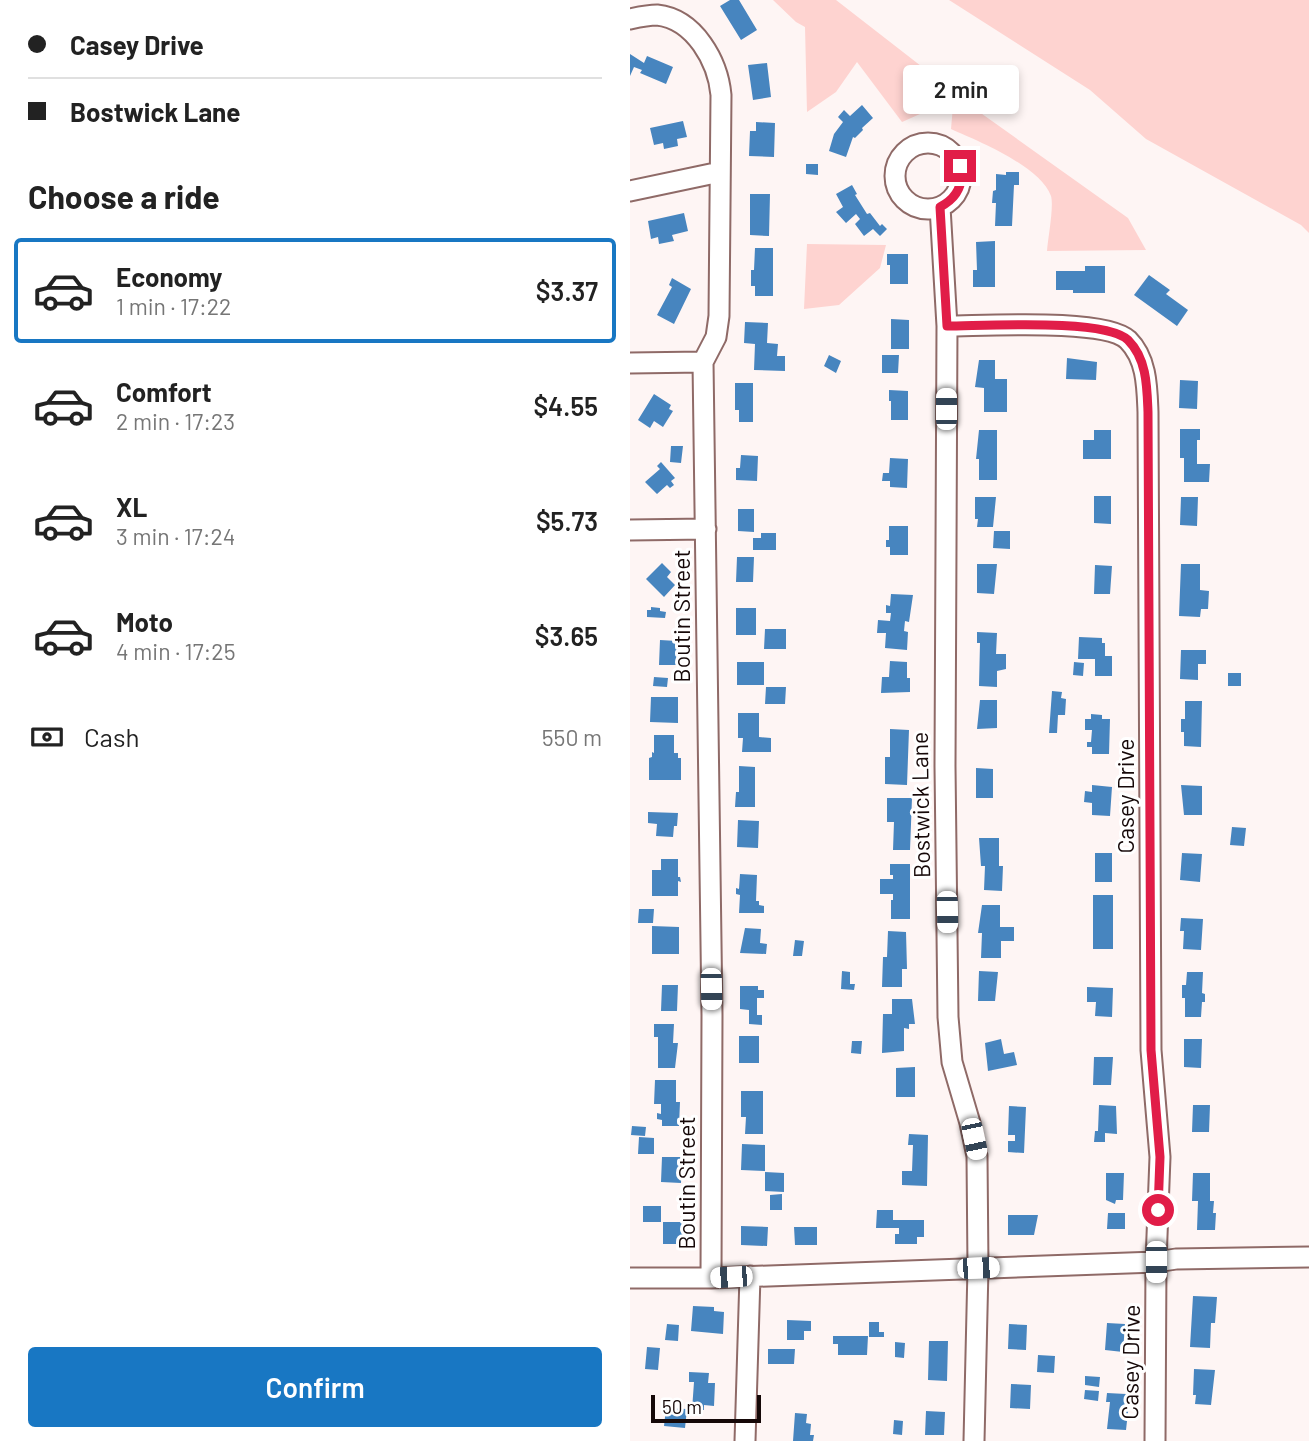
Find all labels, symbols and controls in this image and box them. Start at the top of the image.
text: Casey Drive [70,29,204,60]
callout: 2 min [902,64,1018,114]
text: 2 min [934,75,988,103]
text: Bostwick Lane [70,96,240,127]
route end [944,150,976,182]
text: Choose a ride [28,177,220,215]
icon: car [32,259,95,322]
text: Economy [116,261,222,292]
text: $3.37 [536,275,598,306]
text: 1 min · 17:22 [116,292,231,320]
icon: car [32,374,95,437]
text: Comfort [116,376,212,407]
car [936,388,957,430]
text: $4.55 [533,390,598,421]
text: 2 min · 17:23 [116,407,235,435]
icon: car [32,489,95,552]
text: XL [116,491,147,522]
text: $5.73 [536,505,598,536]
text: 3 min · 17:24 [116,522,236,550]
street label: Boutin Street [667,549,695,683]
icon: car [32,604,95,667]
text: Moto [116,606,173,637]
text: $3.65 [535,620,598,651]
text: 4 min · 17:25 [116,637,235,665]
icon: cash [28,718,66,756]
text: Cash [84,721,139,752]
text: 550 m [542,723,602,751]
street label: Bostwick Lane [905,732,935,878]
street label: Casey Drive [1111,738,1139,854]
car [937,891,958,933]
car [701,968,722,1010]
street label: Boutin Street [672,1116,700,1250]
car [960,1116,989,1162]
route start [1142,1194,1174,1226]
car [1146,1241,1167,1283]
car [957,1257,1000,1279]
car [710,1265,753,1289]
street label: Casey Drive [1115,1304,1145,1420]
button: Confirm [28,1347,602,1427]
scale bar [651,1392,761,1424]
text: 50 m [662,1395,702,1418]

